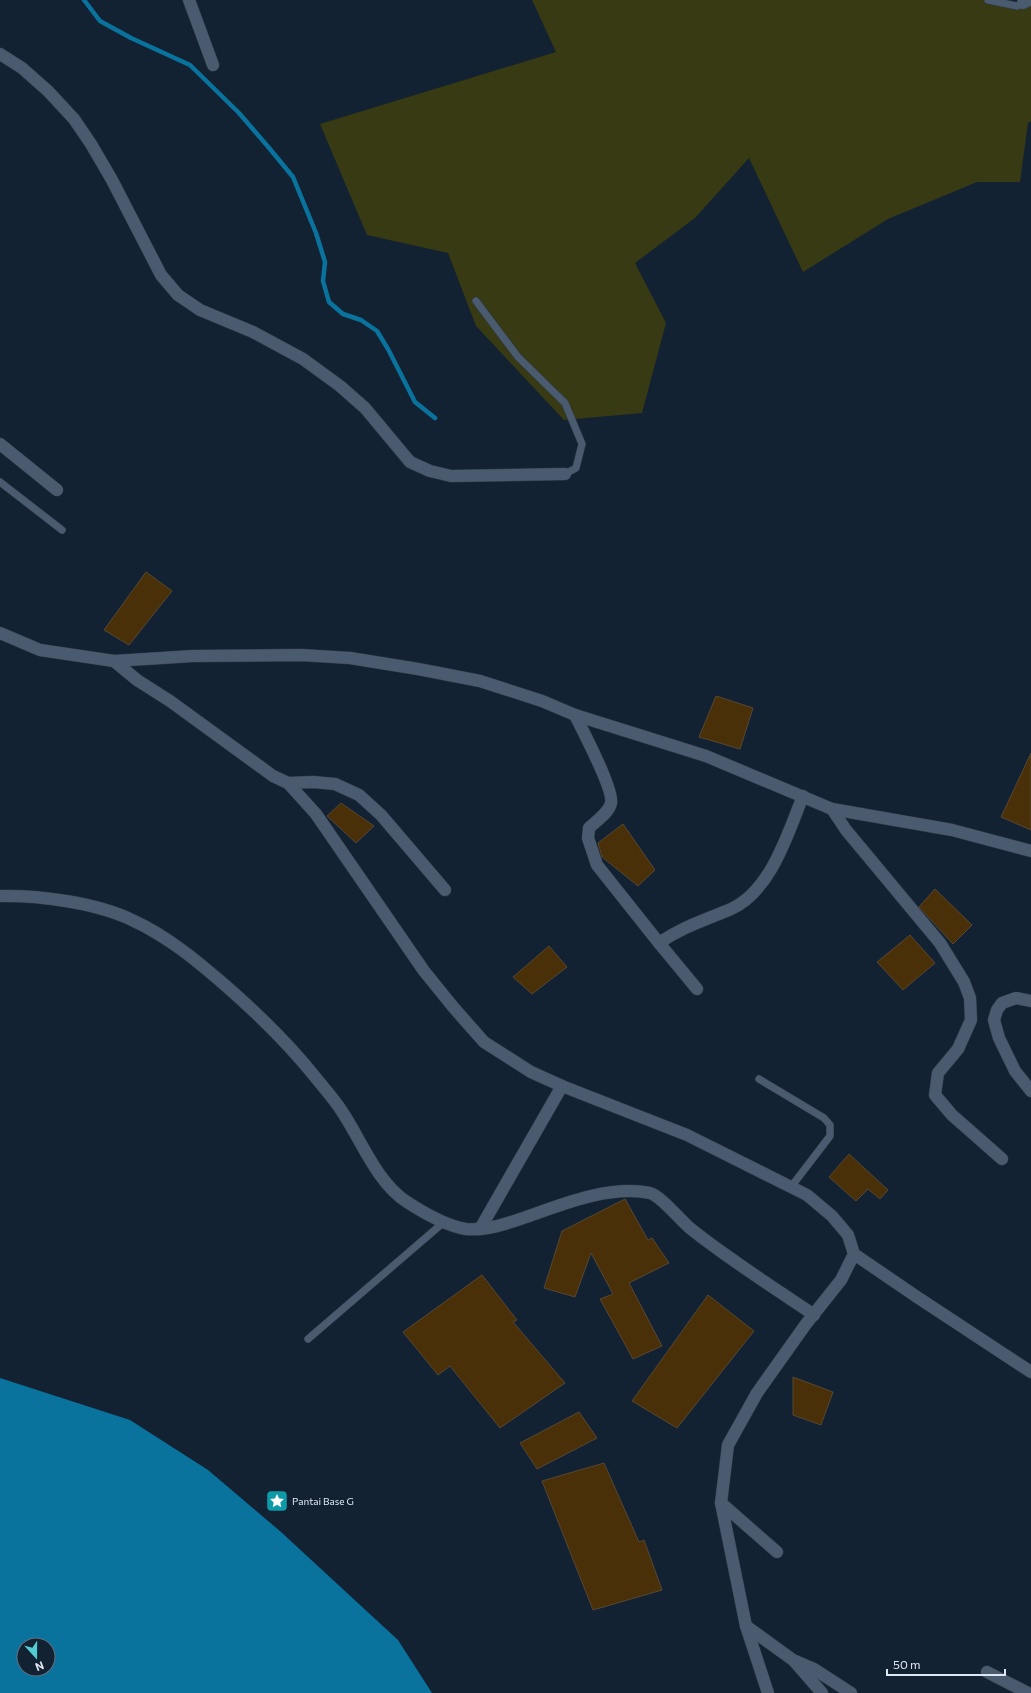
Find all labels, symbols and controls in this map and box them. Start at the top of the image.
place icon: Pantai Base G [264,1488,290,1514]
place label: Pantai Base G [292,1495,354,1507]
north arrow [16,1637,56,1677]
scale bar [887,1651,1005,1677]
text: 50 m [893,1657,921,1671]
text: N [34,1659,46,1674]

